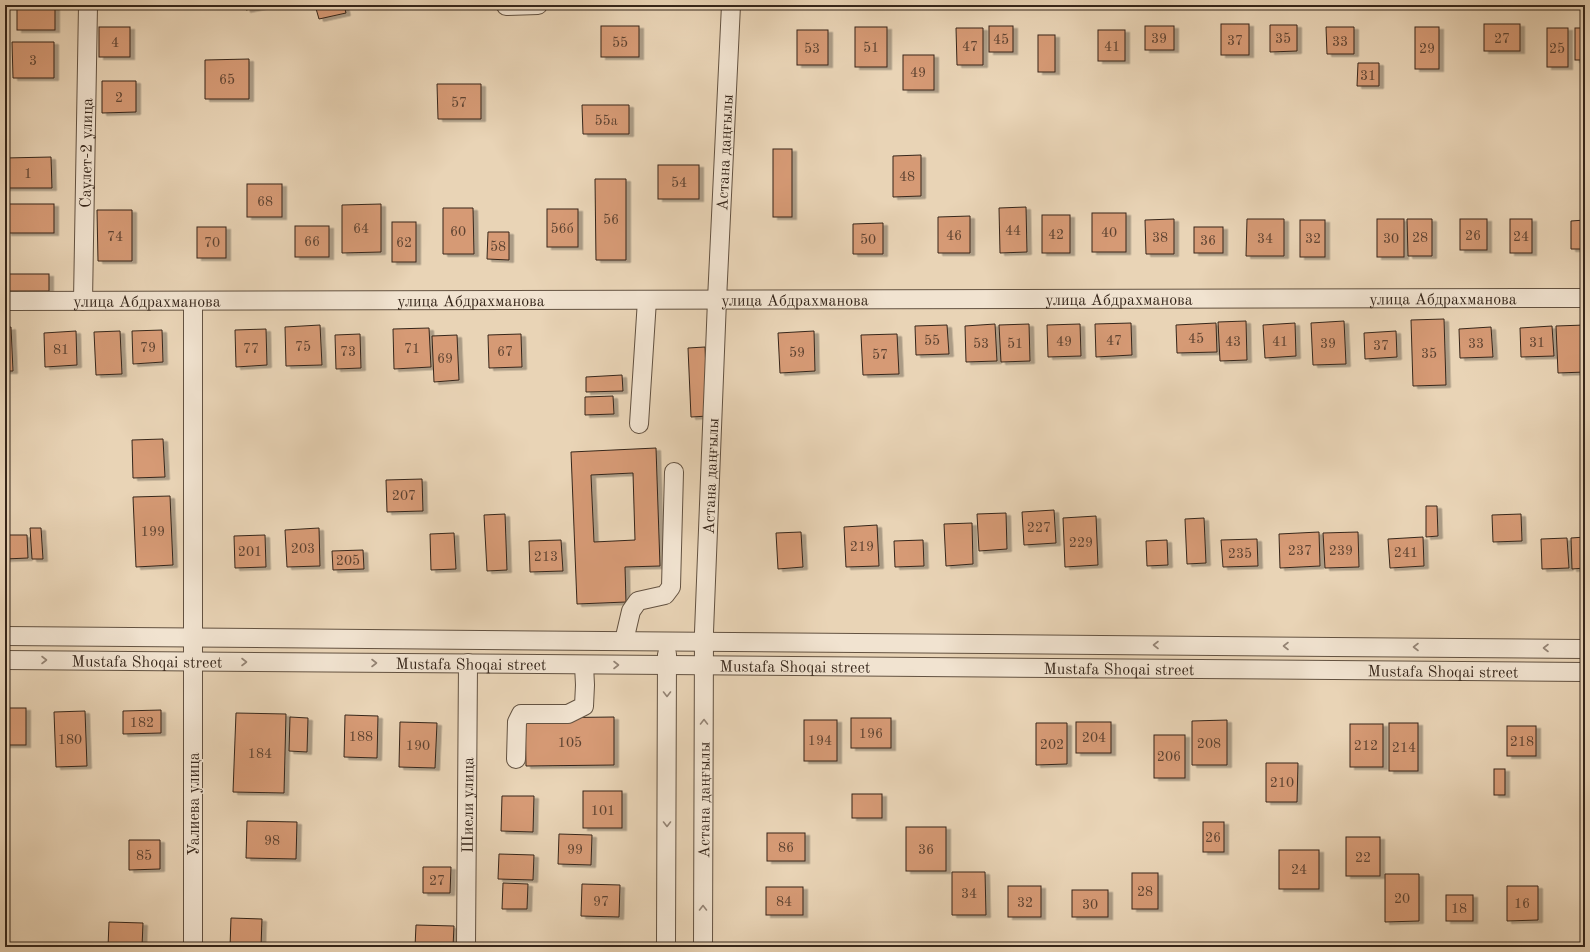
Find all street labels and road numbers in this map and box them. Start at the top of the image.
street label: Астана даңғылы [715,94,737,211]
street label: Саулет-2 улица [79,98,96,208]
street label: улица Абдрахманова [1369,292,1517,308]
street label: улица Абдрахманова [721,293,869,310]
street label: улица Абдрахманова [1045,293,1193,309]
street label: улица Абдрахманова [397,294,545,310]
street label: улица Абдрахманова [73,295,221,311]
street label: Астана даңғылы [702,418,722,535]
street label: Mustafa Shoqai street [71,655,223,672]
street label: Mustafa Shoqai street [395,657,547,674]
street label: Mustafa Shoqai street [719,659,871,677]
street label: Mustafa Shoqai street [1043,662,1195,679]
street label: Mustafa Shoqai street [1367,664,1519,681]
street label: Астана даңғылы [697,742,714,858]
street label: Уалиева улица [187,752,203,856]
street label: Шиели улица [461,757,477,853]

